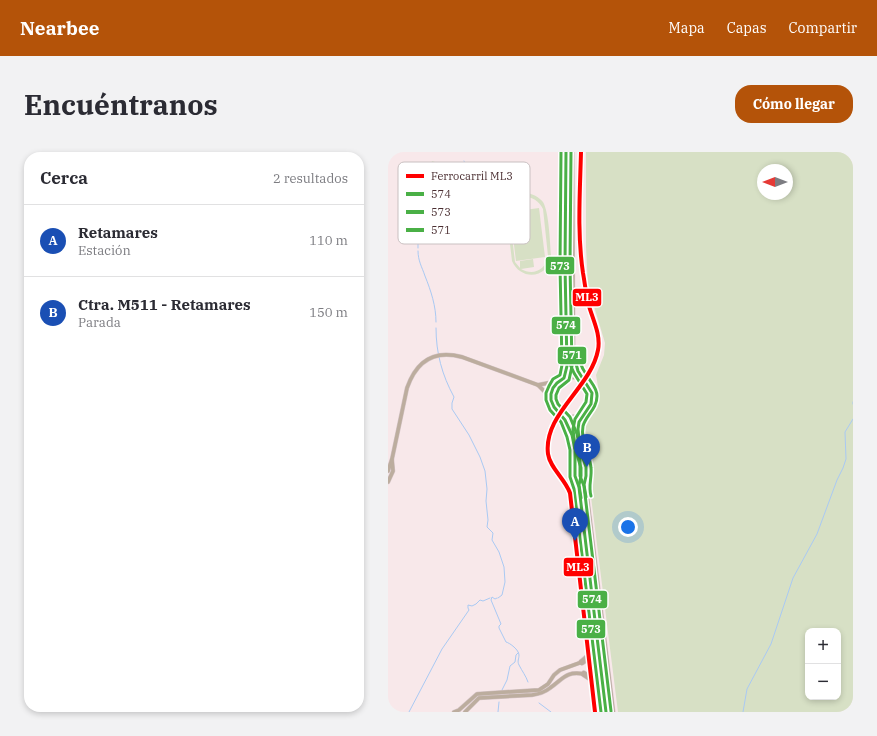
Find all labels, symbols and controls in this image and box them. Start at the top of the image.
text: Nearbee [20,16,99,40]
text: Mapa [669,19,705,37]
text: Capas [727,19,767,37]
text: Compartir [789,19,857,37]
button: Cómo llegar [735,85,853,123]
text: Encuéntranos [24,86,218,123]
legend [398,162,530,244]
north arrow [757,164,793,200]
text: Cerca [40,167,88,189]
text: Ferrocarril ML3 [431,169,513,183]
text: 2 resultados [273,170,348,187]
text: 574 [431,187,451,201]
text: 573 [431,205,451,219]
text: Retamares [78,223,158,242]
text: 571 [431,223,451,237]
text: A [48,232,58,249]
text: 110 m [309,232,348,249]
text: Estación [78,242,131,259]
line badge: 573 [545,256,575,275]
text: 573 [550,259,570,273]
line badge: ML3 [572,288,602,307]
text: ML3 [575,290,599,304]
text: Ctra. M511 - Retamares [78,295,251,314]
text: B [48,304,58,321]
text: 150 m [309,304,348,321]
text: Parada [78,314,121,331]
line badge: 574 [551,316,581,335]
text: 574 [556,318,576,332]
line badge: 571 [557,346,587,365]
text: 571 [562,348,582,362]
pin: B [574,434,600,467]
pin: A [562,508,588,541]
your location [618,517,638,537]
line badge: ML3 [563,557,594,577]
text: ML3 [566,560,590,574]
line badge: 574 [577,590,608,609]
text: 574 [582,592,602,606]
line badge: 573 [576,619,606,639]
text: 573 [581,622,601,636]
map controls [805,628,841,700]
button: + [805,628,841,664]
button: − [805,664,841,700]

